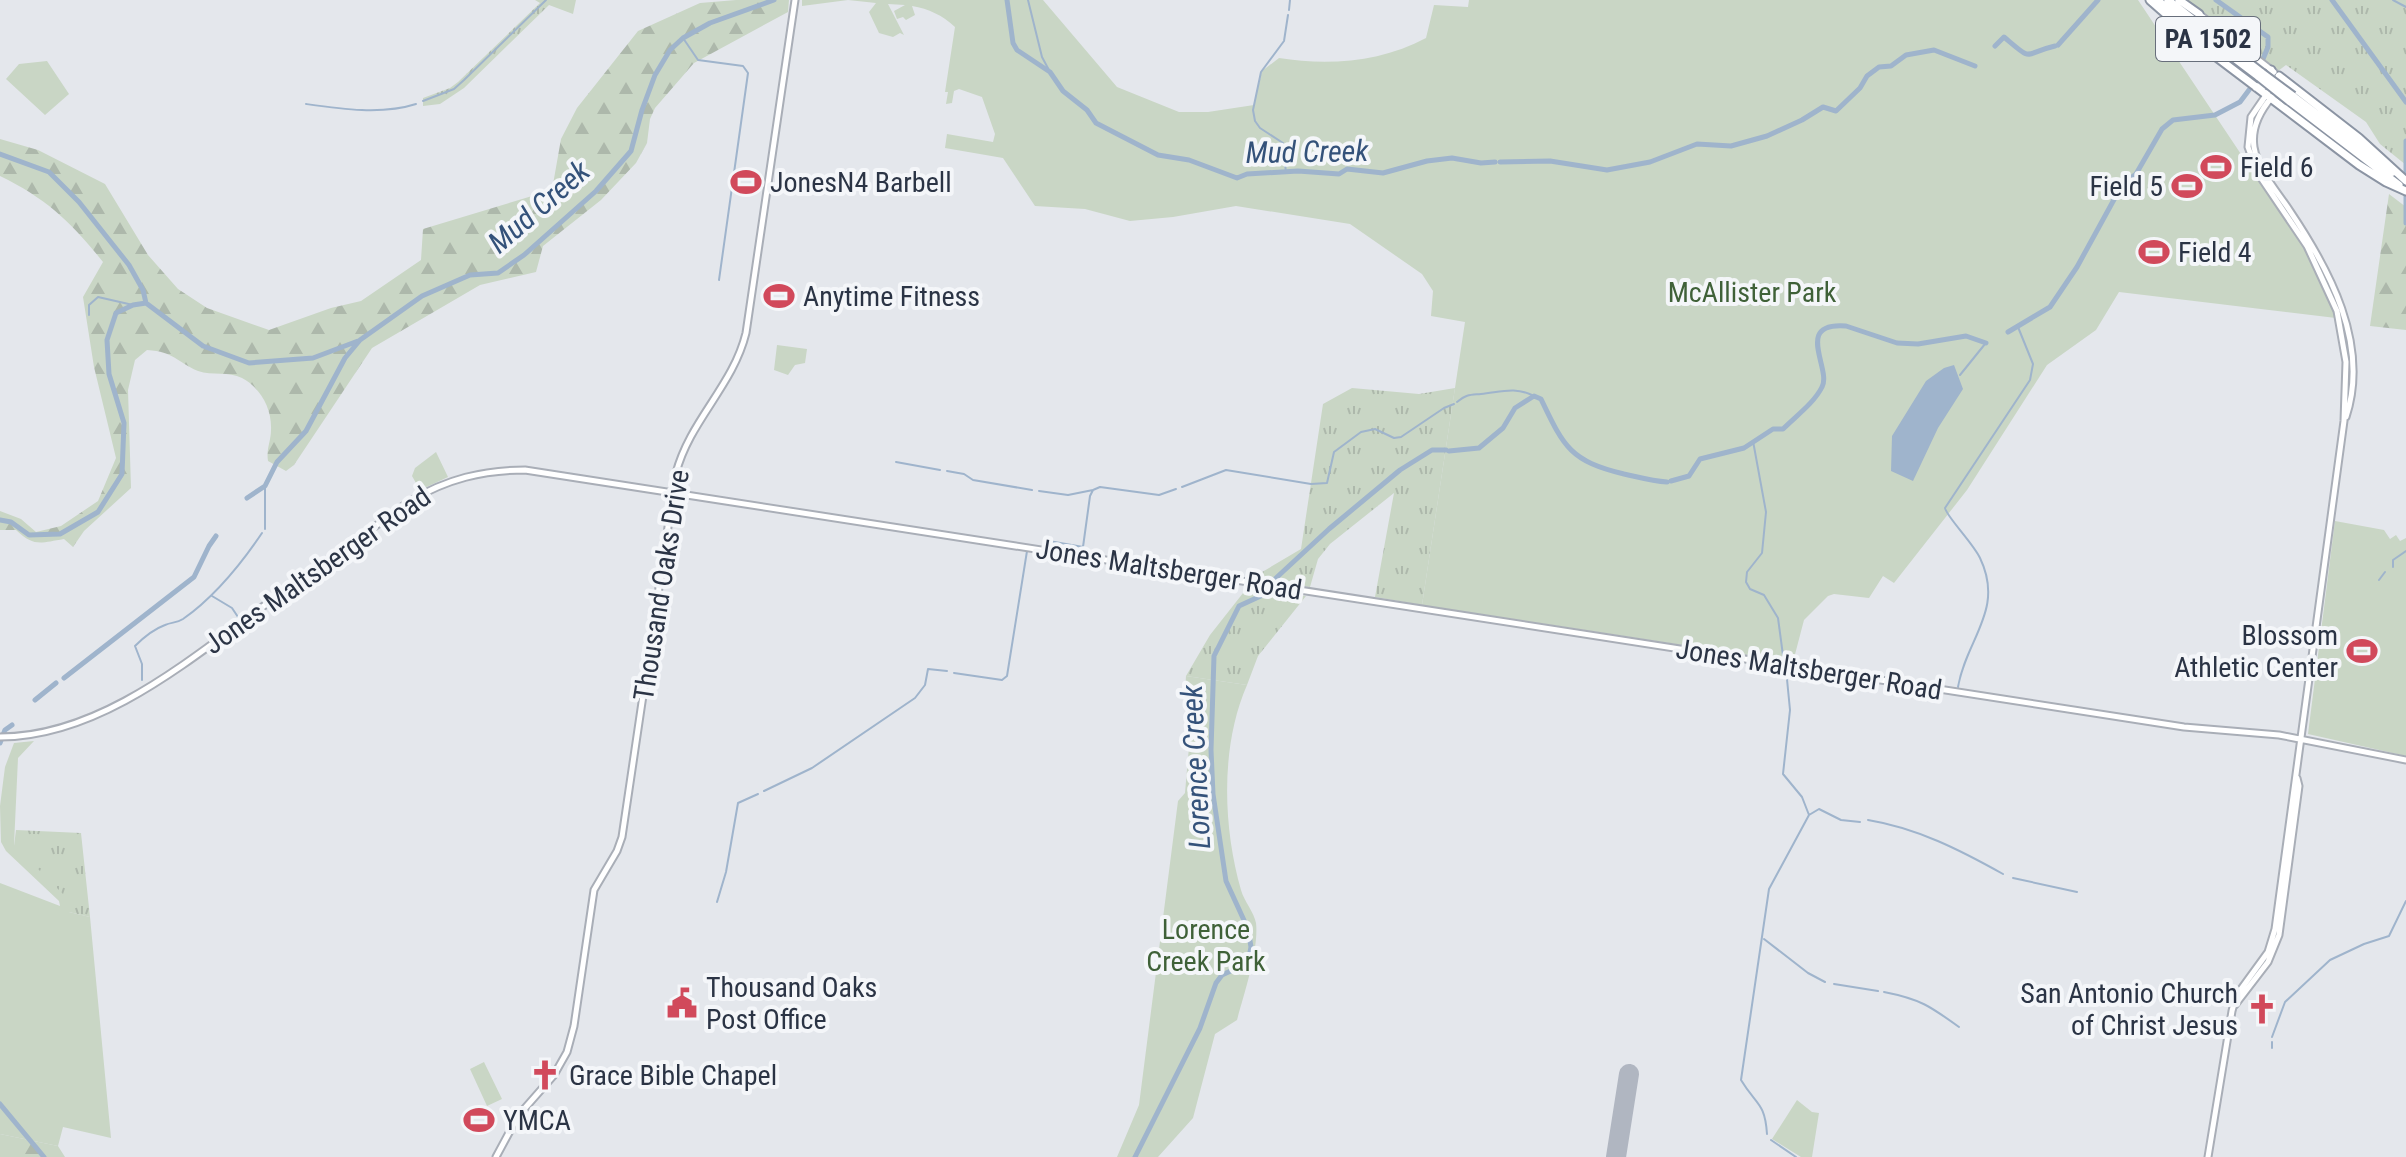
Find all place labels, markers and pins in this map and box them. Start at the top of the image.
sports icon: Field 6 [2199,150,2233,184]
place label: Field 6 [2240,151,2314,184]
sports icon: JonesN4 Barbell [729,165,763,199]
place label: JonesN4 Barbell [770,166,952,199]
sports icon: Field 5 [2170,169,2204,203]
place label: Field 5 [2089,170,2163,203]
sports icon: Field 4 [2137,235,2171,269]
place label: Field 4 [2178,236,2252,269]
sports icon: Anytime Fitness [762,279,796,313]
place label: Anytime Fitness [803,280,980,313]
place label: Blossom Athletic Center [2174,619,2338,684]
sports icon: Blossom Athletic Center [2345,634,2379,668]
place label: Thousand Oaks Post Office [706,971,877,1036]
place label: San Antonio Church of Christ Jesus [2020,977,2238,1042]
public building icon: Thousand Oaks Post Office [665,986,699,1020]
church icon: San Antonio Church of Christ Jesus [2245,992,2279,1026]
church icon: Grace Bible Chapel [528,1058,562,1092]
place label: Grace Bible Chapel [569,1059,777,1092]
sports icon: YMCA [462,1103,496,1137]
place label: YMCA [503,1104,571,1137]

